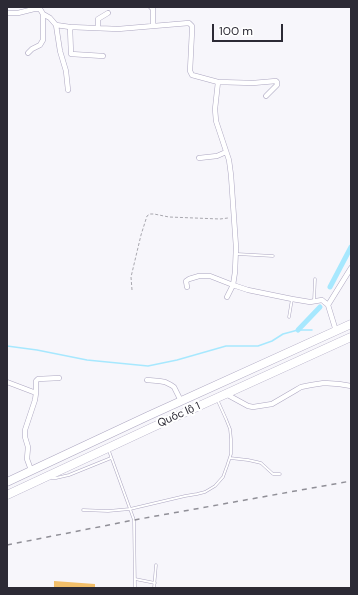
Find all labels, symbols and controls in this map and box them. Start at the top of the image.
scale bar [214,16,285,42]
text: 100 m [219,23,253,39]
street label: Quốc lộ 1 [156,400,202,430]

